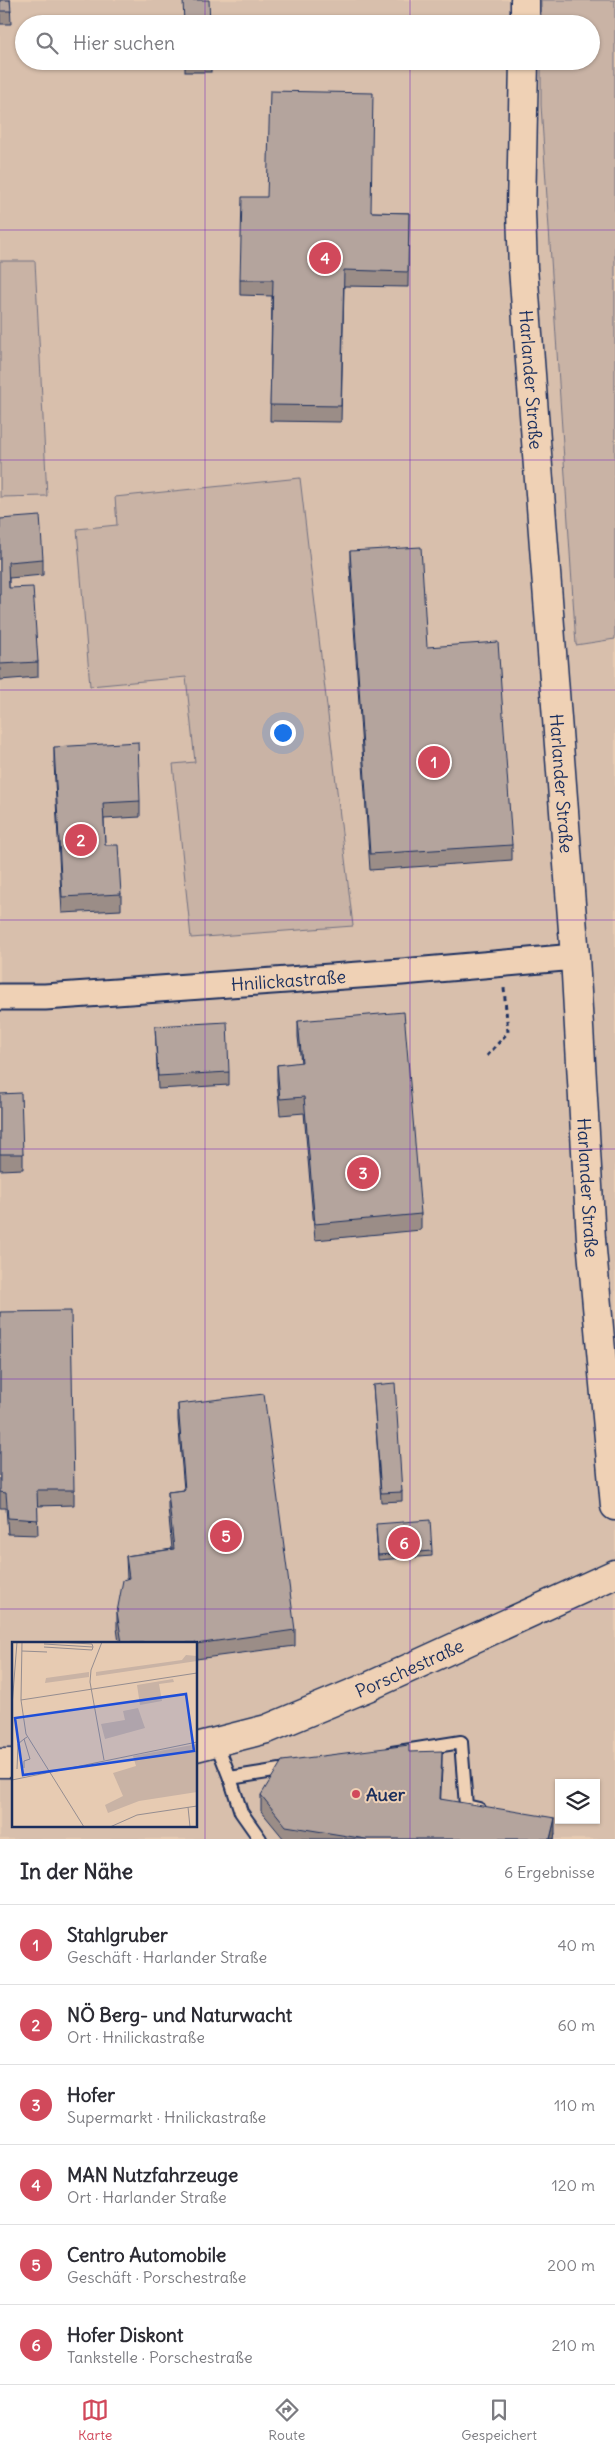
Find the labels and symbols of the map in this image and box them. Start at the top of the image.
pin: 4 [309,239,341,277]
street label: Harlander Straße [515,309,548,450]
street label: Harlander Straße [545,713,579,854]
your location [270,720,296,746]
pin: 1 [418,743,450,781]
pin: 2 [65,821,97,859]
street label: Hnilickastraße [230,964,347,995]
street label: Harlander Straße [573,1117,604,1258]
pin: 3 [347,1154,379,1192]
pin: 5 [210,1517,242,1555]
pin: 6 [388,1524,420,1562]
street label: Porschestraße [352,1633,467,1702]
inset map [12,1642,198,1826]
place label: Auer [366,1783,406,1806]
marker: Auer [350,1788,362,1800]

